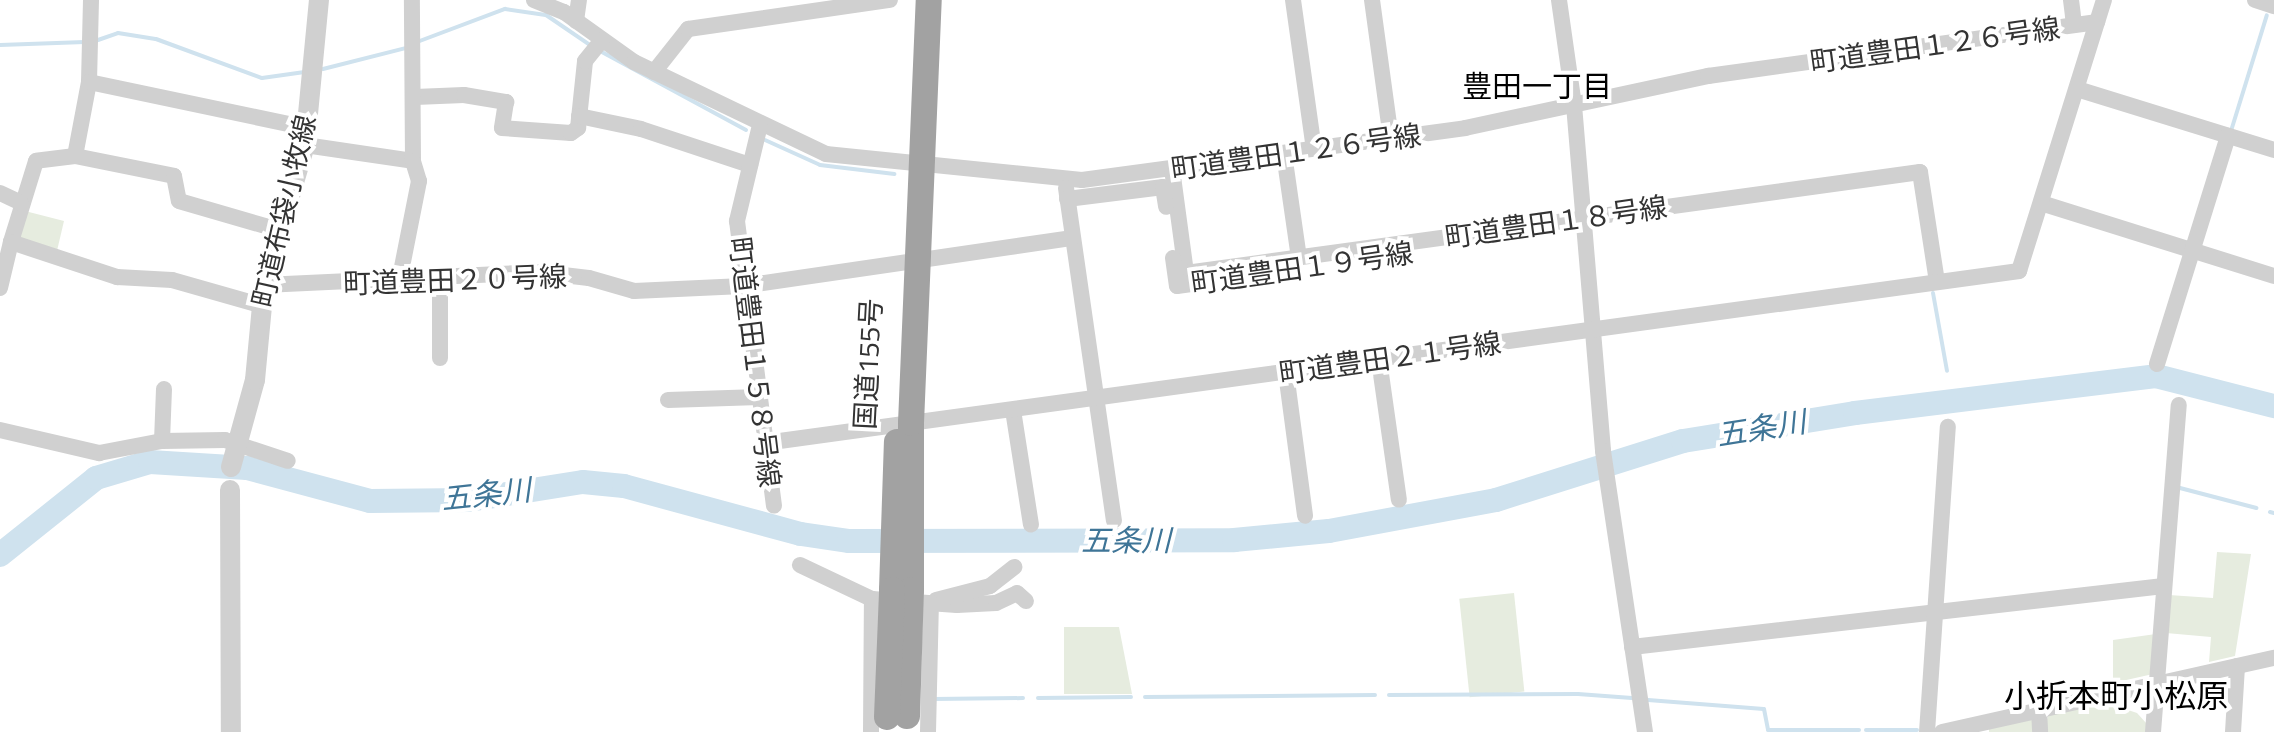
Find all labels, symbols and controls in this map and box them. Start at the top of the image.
street label: 町道豊田１２６号線 [1808,11,2062,79]
district label: 豊田一丁目 [1462,68,1612,104]
street label: 町道布袋小牧線 [246,112,322,310]
street label: 町道豊田１２６号線 [1169,118,1423,186]
street label: 町道豊田１８号線 [1443,190,1669,254]
street label: 町道豊田１５８号線 [723,235,787,489]
street label: 町道豊田１９号線 [1189,236,1415,300]
street label: 町道豊田２０号線 [342,259,568,301]
street label: 国道155号 [848,298,888,430]
street label: 町道豊田２１号線 [1277,326,1503,390]
water label: 五条川 [1714,403,1808,453]
water label: 五条川 [439,471,533,517]
water label: 五条川 [1081,522,1171,558]
district label: 小折本町小松原 [2004,676,2228,714]

